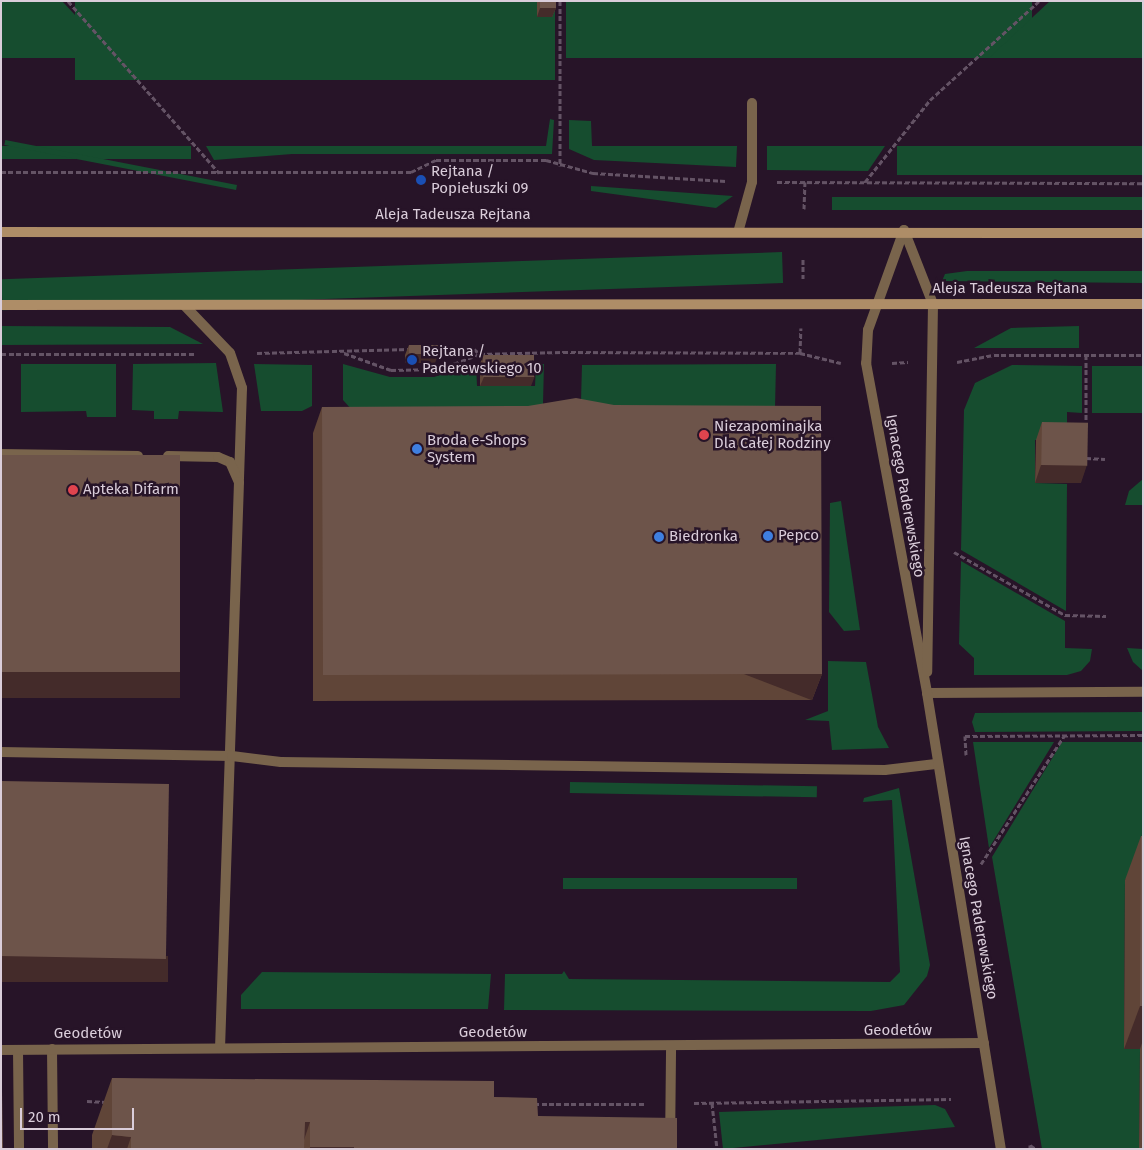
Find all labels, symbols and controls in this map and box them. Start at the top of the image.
place label: Rejtana / Popiełuszki 09 [431,162,528,197]
marker: Rejtana / Popiełuszki 09 [415,174,427,186]
street label: Aleja Tadeusza Rejtana [375,206,531,224]
street label: Aleja Tadeusza Rejtana [932,280,1088,298]
place label: Rejtana / Paderewskiego 10 [422,342,542,377]
marker: Rejtana / Paderewskiego 10 [406,354,418,366]
street label: Ignacego Paderewskiego [882,413,928,579]
place label: Niezapominajka Dla Całej Rodziny [714,417,831,452]
marker: Niezapominajka Dla Całej Rodziny [698,429,710,441]
place label: Broda e-Shops System [427,431,527,466]
marker: Broda e-Shops System [411,443,423,455]
place label: Apteka Difarm [83,481,179,499]
marker: Apteka Difarm [67,484,79,496]
place label: Pepco [778,527,819,545]
place label: Biedronka [669,528,738,546]
marker: Pepco [762,530,774,542]
marker: Biedronka [653,531,665,543]
street label: Ignacego Paderewskiego [955,835,1001,1001]
street label: Geodetów [864,1022,932,1040]
street label: Geodetów [459,1024,527,1042]
street label: Geodetów [54,1025,122,1043]
scale bar [22,1098,136,1130]
text: 20 m [28,1108,61,1126]

